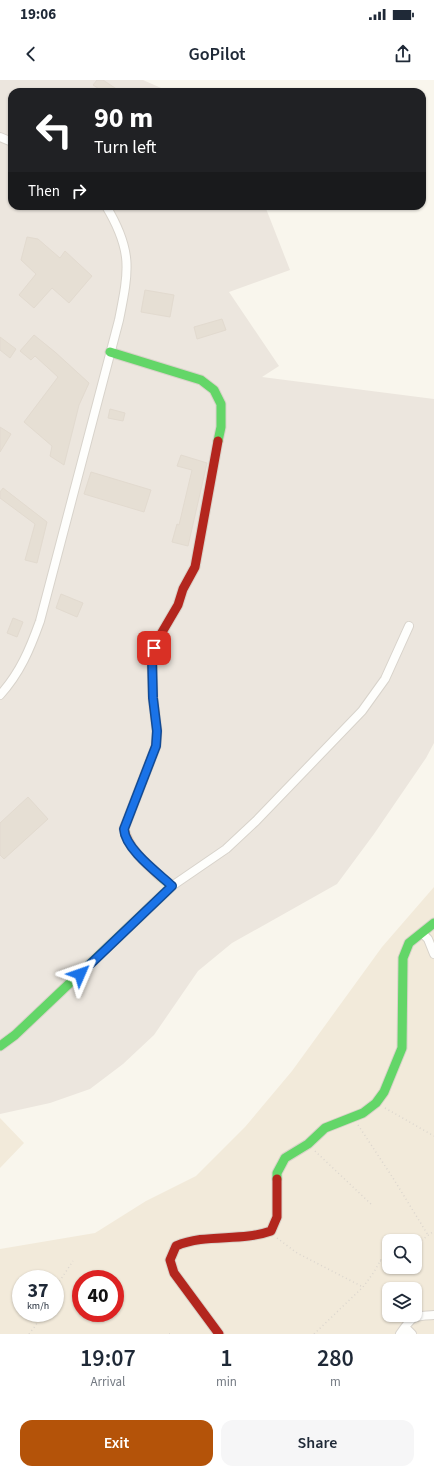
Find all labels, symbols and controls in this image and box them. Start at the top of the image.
text: 19:06 [20,4,56,25]
text: GoPilot [188,42,246,67]
icon: back [20,43,42,65]
icon: share [392,43,414,65]
text: 90 m [94,98,153,138]
icon: left [28,104,80,156]
text: Turn left [94,135,156,160]
icon: right [68,180,90,202]
text: Then [28,181,60,202]
pin [137,631,171,665]
icon: arrive [143,637,165,659]
position arrow [59,953,101,995]
map controls [382,1234,422,1322]
button: search [382,1234,422,1274]
speed limit sign: 40 [72,1270,124,1322]
text: 37 [27,1277,49,1305]
button: layers [382,1282,422,1322]
text: km/h [27,1299,49,1313]
text: 19:07 [80,1341,136,1376]
text: 1 [220,1341,233,1376]
text: 280 [317,1341,354,1376]
text: Arrival [90,1373,125,1391]
text: min [216,1373,237,1391]
text: m [330,1373,341,1391]
button: Exit [20,1420,213,1466]
button: Share [221,1420,414,1466]

